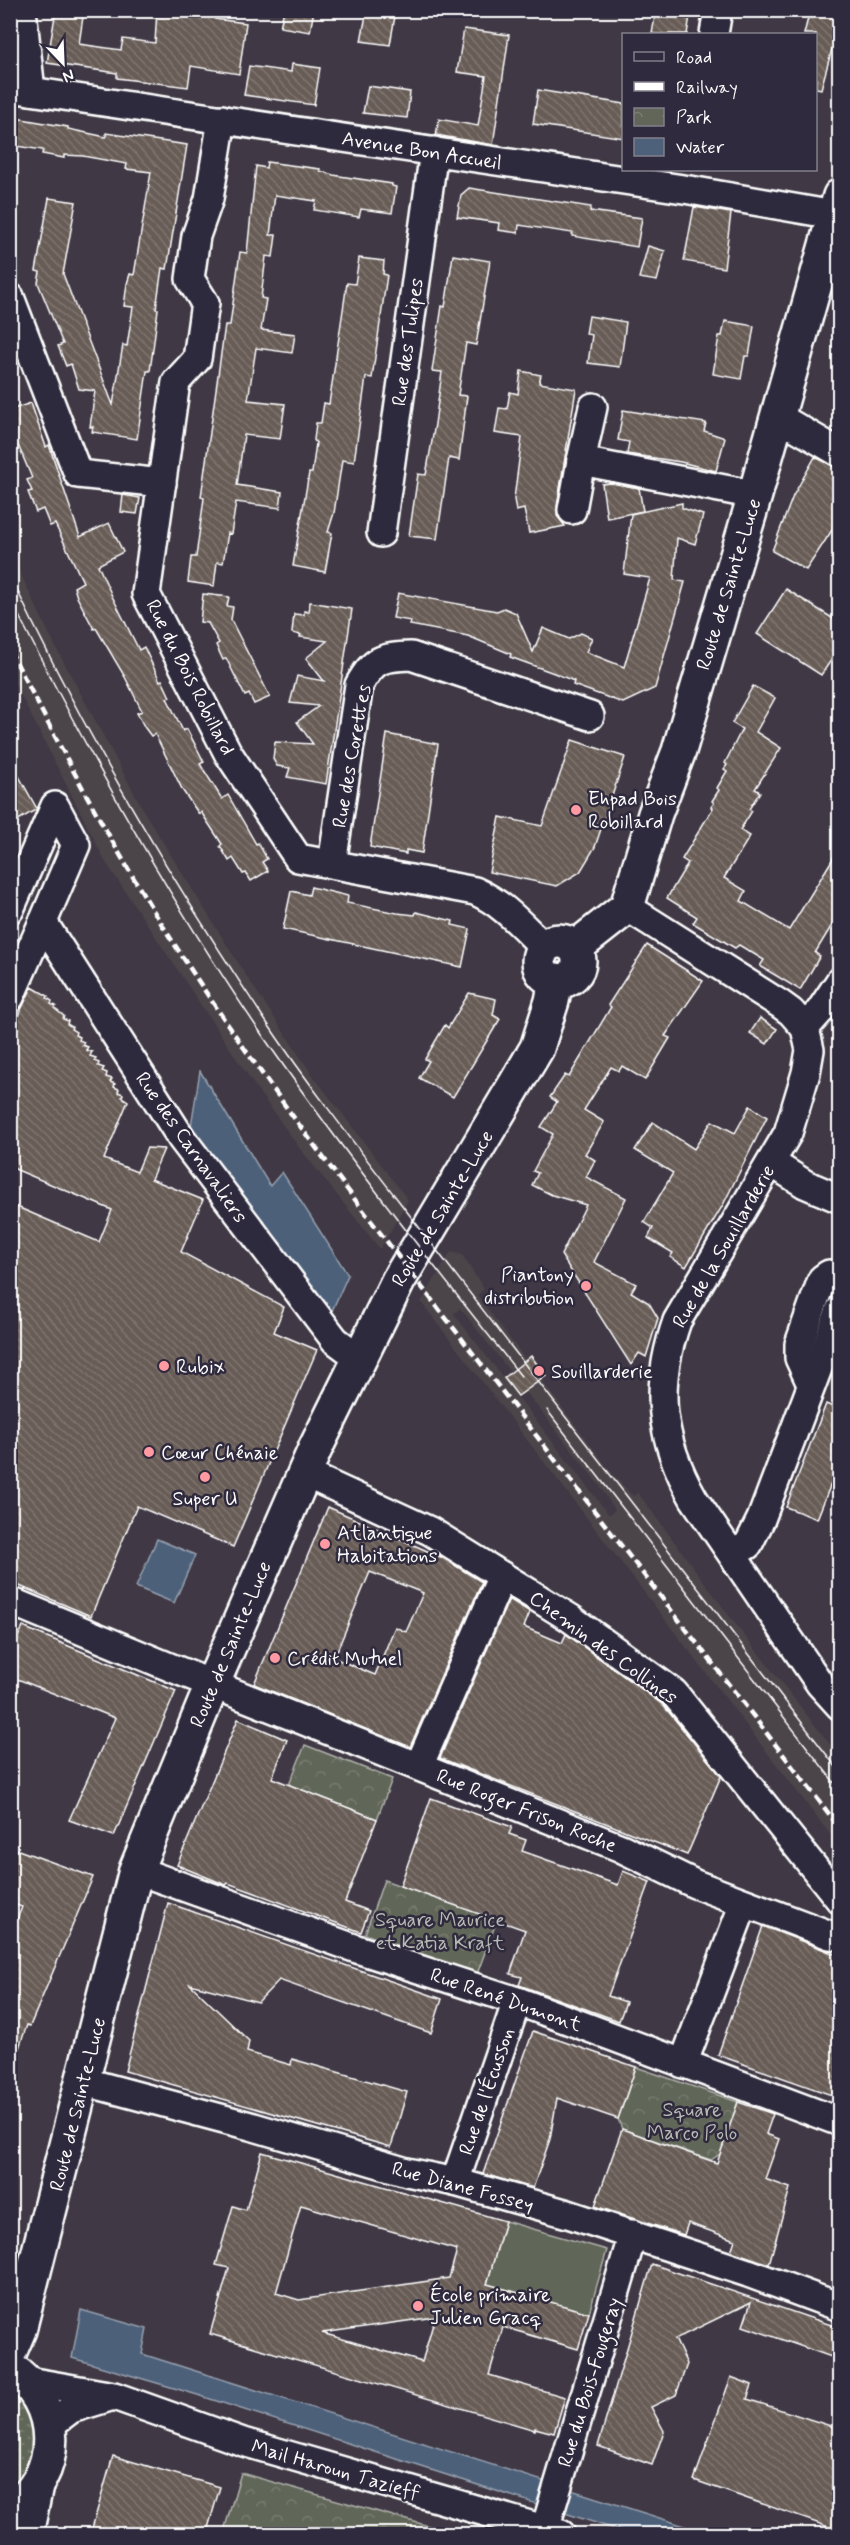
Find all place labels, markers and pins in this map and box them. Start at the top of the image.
place label: Ehpad Bois Robillard [588,786,677,836]
marker: Ehpad Bois Robillard [569,803,583,817]
place label: Piantony distribution [484,1262,574,1312]
marker: Piantony distribution [579,1279,593,1293]
place label: Rubix [176,1354,225,1381]
marker: Rubix [157,1359,171,1373]
place label: Souillarderie [551,1359,653,1386]
marker: Souillarderie [532,1364,546,1378]
place label: Cœur Chénaie [161,1440,278,1467]
marker: Cœur Chénaie [142,1445,156,1459]
marker: Super U [198,1470,212,1484]
place label: Super U [173,1486,237,1513]
place label: Atlantique Habitations [337,1520,438,1570]
marker: Atlantique Habitations [318,1537,332,1551]
place label: Crédit Mutuel [287,1646,402,1673]
marker: Crédit Mutuel [268,1651,282,1665]
place label: École primaire Julien Gracq [430,2282,550,2332]
marker: École primaire Julien Gracq [411,2299,425,2313]

